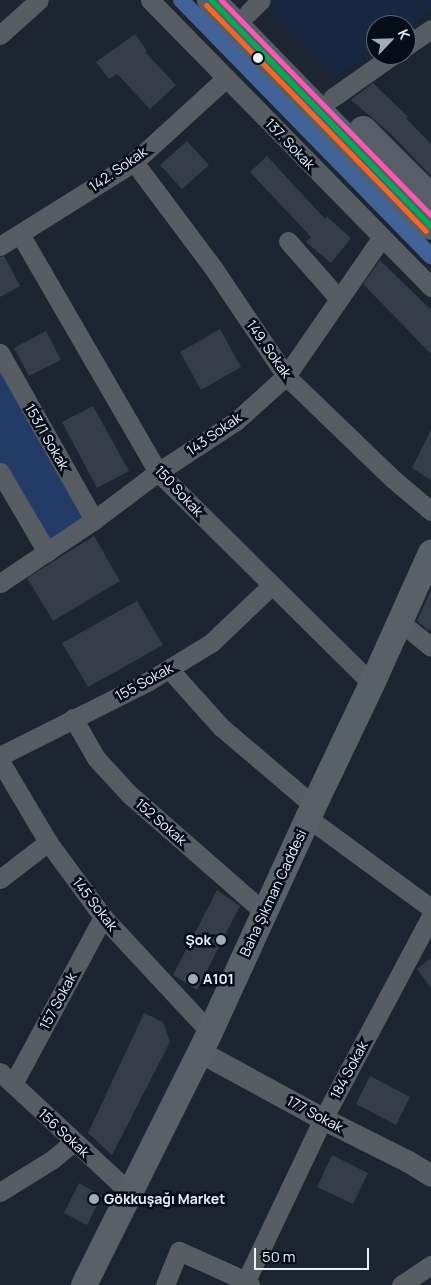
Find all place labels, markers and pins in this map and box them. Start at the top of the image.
unlabelled marker [253,53,263,63]
place label: Şok [186,932,211,948]
marker: Şok [215,934,227,946]
place label: A101 [203,971,234,987]
marker: A101 [187,973,199,985]
place label: Gökkuşağı Market [104,1191,225,1207]
marker: Gökkuşağı Market [88,1193,100,1205]

